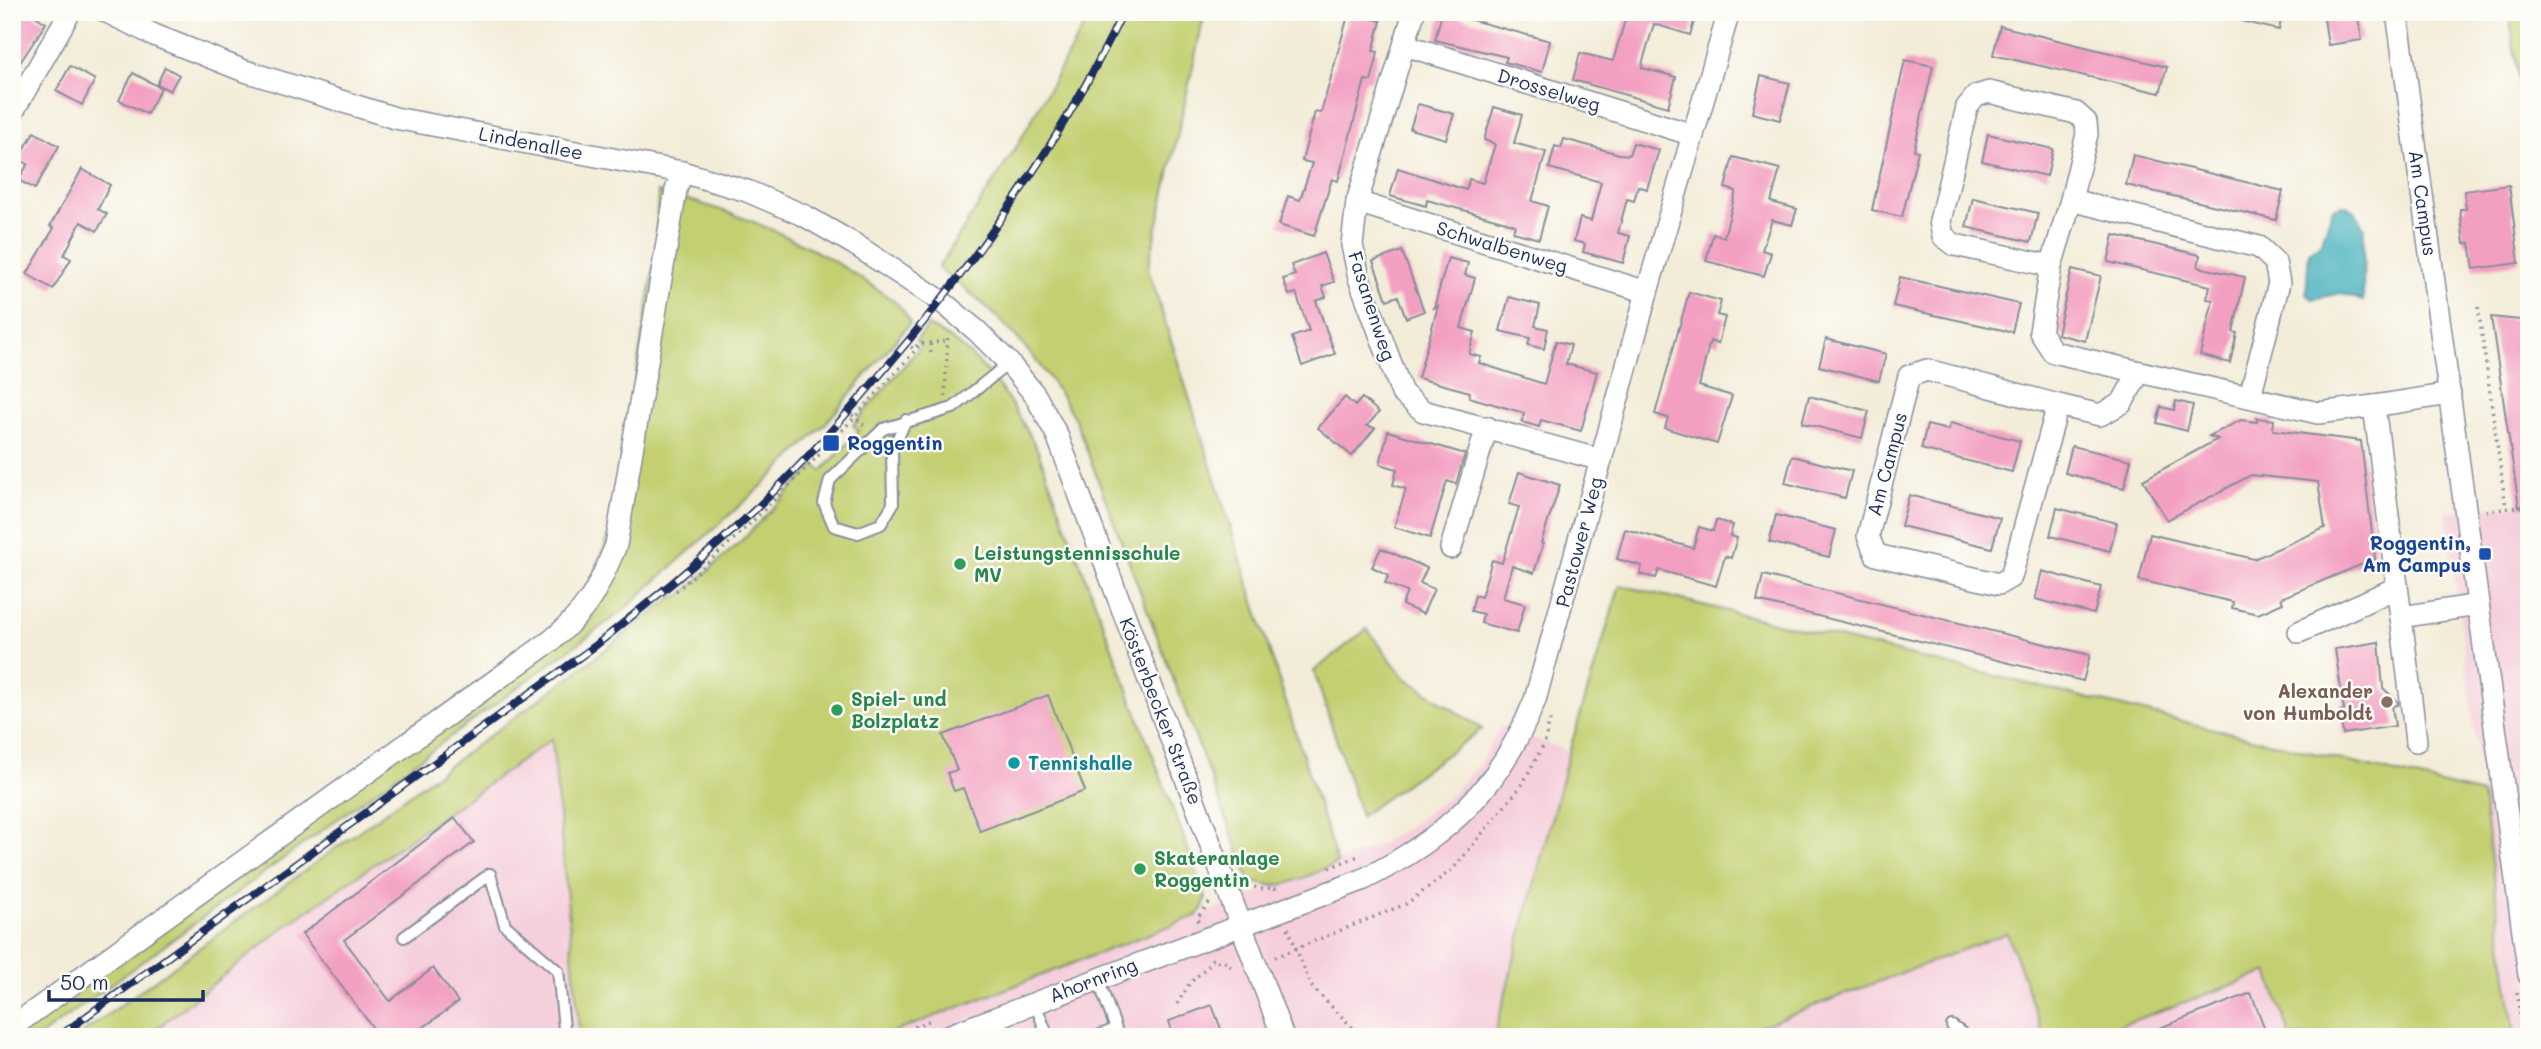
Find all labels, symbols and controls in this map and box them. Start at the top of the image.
street label: Drosselweg [1495,62,1604,117]
street label: Lindenallee [477,120,585,165]
street label: Am Campus [2404,149,2443,257]
street label: Schwalbenweg [1434,215,1571,278]
street label: Fasanenweg [1343,248,1402,364]
street label: Am Campus [1861,409,1912,518]
place label: Roggentin [847,430,942,455]
marker: Roggentin [821,433,841,453]
street label: Pastower Weg [1549,474,1608,610]
place label: Roggentin, Am Campus [2363,530,2471,577]
place label: Leistungstennisschule MV [974,540,1180,587]
marker: Roggentin, Am Campus [2477,546,2493,562]
marker: Leistungstennisschule MV [952,556,968,572]
street label: Kösterbecker Straße [1114,614,1209,808]
place label: Alexander von Humboldt [2243,678,2373,725]
place label: Spiel- und Bolzplatz [851,686,946,733]
marker: Alexander von Humboldt [2379,694,2395,710]
marker: Spiel- und Bolzplatz [829,702,845,718]
place label: Tennishalle [1028,750,1133,775]
marker: Tennishalle [1006,755,1022,771]
place label: Skateranlage Roggentin [1154,845,1279,892]
marker: Skateranlage Roggentin [1132,861,1148,877]
street label: Ahornring [1045,951,1140,1008]
scale bar [49,958,203,1002]
text: 50 m [60,968,109,995]

